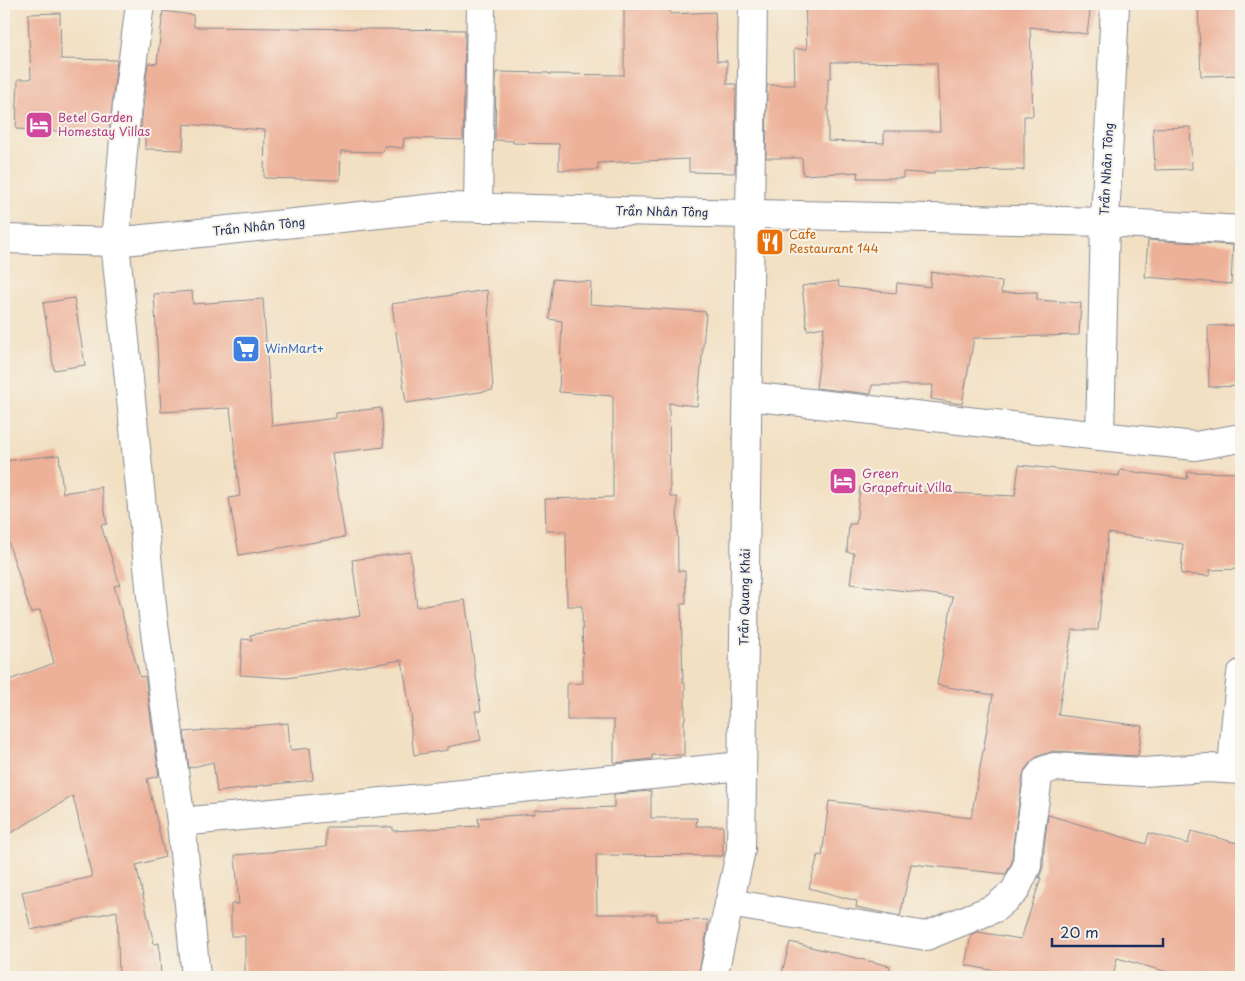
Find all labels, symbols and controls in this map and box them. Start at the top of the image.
place label: Betel Garden Homestay Villas [58,108,151,140]
hotel icon: Betel Garden Homestay Villas [24,110,54,140]
street label: Trần Nhân Tông [1095,122,1117,216]
street label: Trần Nhân Tông [615,201,709,221]
street label: Trần Nhân Tông [212,212,306,240]
place label: Cafe Restaurant 144 [789,225,879,257]
restaurant icon: Cafe Restaurant 144 [755,227,785,257]
supermarket icon: WinMart+ [231,334,261,364]
place label: WinMart+ [265,339,324,357]
place label: Green Grapefruit Villa [862,464,953,496]
hotel icon: Green Grapefruit Villa [828,466,858,496]
street label: Trần Quang Khải [734,548,754,646]
scale bar [1052,916,1164,948]
text: 20 m [1060,920,1099,943]

